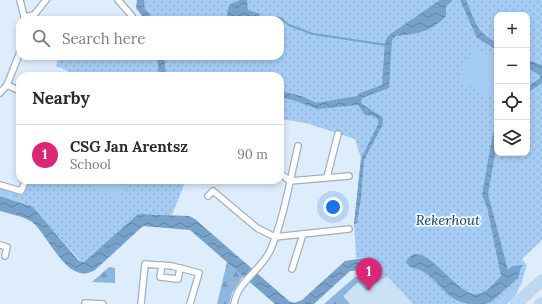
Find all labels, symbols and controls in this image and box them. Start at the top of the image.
map controls [494,12,530,156]
button: + [494,12,530,48]
search box [16,16,284,60]
icon: search [30,27,52,49]
text: Search here [62,29,145,48]
button: − [494,48,530,84]
button: locate [494,84,530,120]
text: Nearby [32,87,90,109]
button: layers [494,120,530,156]
text: CSG Jan Arentsz [70,137,188,156]
text: 1 [42,146,48,163]
text: 90 m [237,146,268,163]
text: School [70,156,111,173]
your location [323,197,343,217]
park label: Rekerhout [416,211,481,229]
pin: 1 [356,258,382,291]

